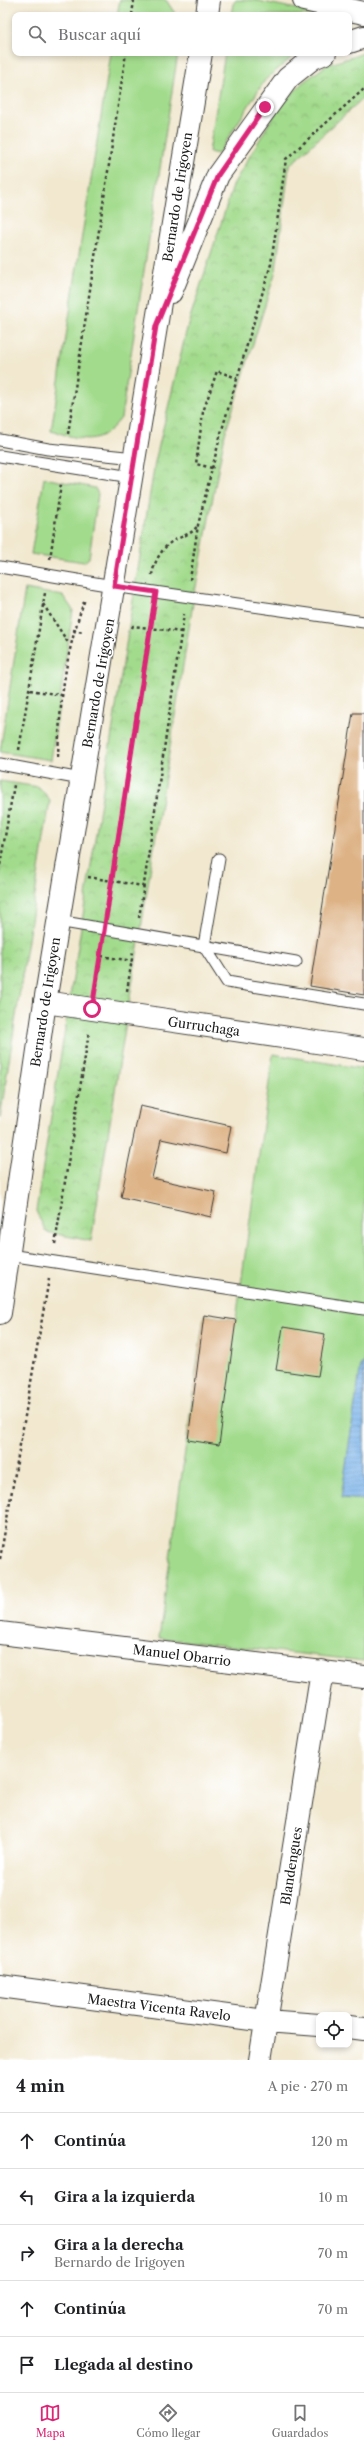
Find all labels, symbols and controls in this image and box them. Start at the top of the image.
search box [12,12,352,56]
icon: search [26,23,48,45]
text: Buscar aquí [58,25,141,44]
route end [256,98,274,116]
street label: Bernardo de Irigoyen [159,131,195,263]
street label: Bernardo de Irigoyen [79,617,117,749]
street label: Bernardo de Irigoyen [27,936,63,1068]
route start [83,1000,101,1018]
street label: Gurruchaga [167,1013,241,1039]
street label: Manuel Obarrio [132,1641,232,1669]
street label: Blandengues [277,1825,305,1906]
street label: Maestra Vicenta Ravelo [86,1990,232,2024]
map controls [316,2012,352,2048]
button: locate [316,2012,352,2048]
text: 4 min [16,2076,65,2096]
text: A pie · 270 m [268,2078,348,2094]
icon: ahead [16,2130,38,2152]
text: Continúa [54,2131,126,2150]
text: 120 m [311,2133,348,2149]
icon: left [16,2186,38,2208]
text: Gira a la izquierda [54,2187,195,2206]
text: 10 m [319,2189,348,2205]
text: Gira a la derecha [54,2235,184,2254]
icon: right [16,2242,38,2264]
text: 70 m [318,2245,348,2261]
text: Bernardo de Irigoyen [54,2254,185,2270]
icon: ahead [16,2298,38,2320]
text: Continúa [54,2299,126,2318]
text: 70 m [318,2301,348,2317]
icon: arrive [16,2354,38,2376]
text: Llegada al destino [54,2355,193,2374]
tab: Mapa [36,2402,65,2440]
tab: Cómo llegar [136,2402,200,2440]
tab: Guardados [272,2402,328,2440]

